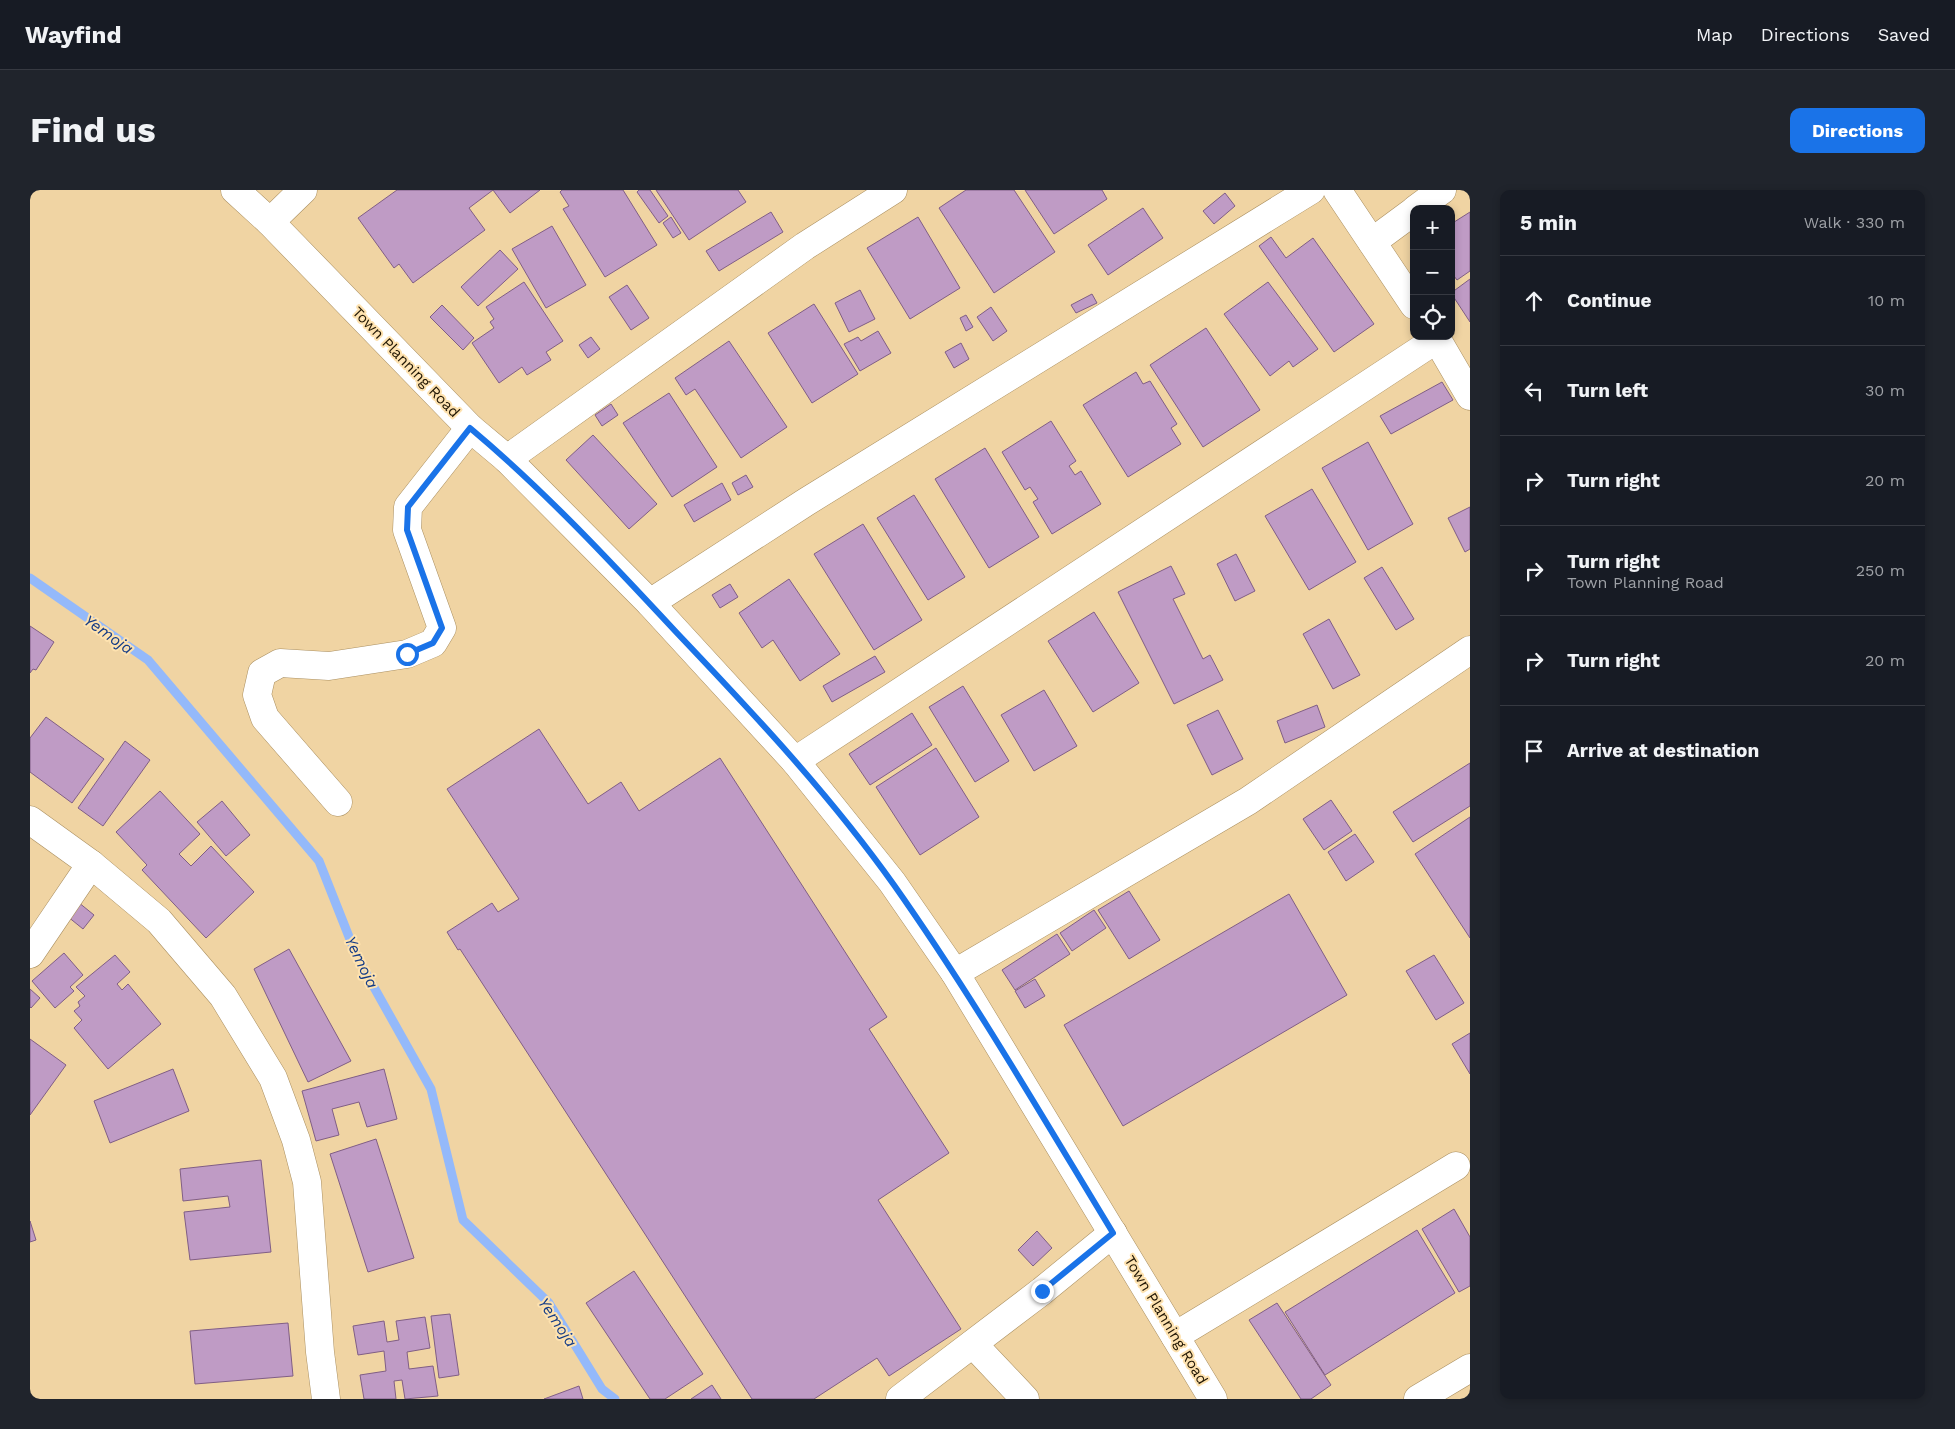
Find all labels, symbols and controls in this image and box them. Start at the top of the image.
text: Wayfind [25,21,121,49]
text: Map [1696,24,1733,45]
text: Directions [1761,24,1850,45]
text: Saved [1878,24,1930,45]
button: Directions [1790,108,1925,153]
text: Find us [30,109,156,151]
map controls [1410,205,1455,340]
button: + [1410,205,1455,250]
text: 5 min [1520,210,1577,235]
text: Walk · 330 m [1804,213,1905,232]
button: − [1410,250,1455,295]
icon: ahead [1520,287,1548,315]
text: Continue [1567,289,1651,312]
text: 10 m [1868,291,1905,310]
button: locate [1410,295,1455,340]
street label: Town Planning Road [349,303,463,421]
icon: left [1520,377,1548,405]
text: Turn left [1567,379,1648,402]
text: 30 m [1865,381,1905,400]
icon: right [1520,467,1548,495]
text: Turn right [1567,469,1660,492]
text: 20 m [1865,471,1905,490]
text: Turn right [1567,550,1660,573]
icon: right [1520,557,1548,585]
text: 250 m [1856,561,1905,580]
text: Town Planning Road [1567,573,1724,592]
water label: Yemoja [80,611,137,658]
route start [396,643,419,666]
icon: right [1520,647,1548,675]
text: Turn right [1567,649,1660,672]
text: 20 m [1865,651,1905,670]
icon: arrive [1520,737,1548,765]
text: Arrive at destination [1567,739,1759,762]
water label: Yemoja [341,933,382,992]
street label: Town Planning Road [1120,1252,1212,1388]
route end [1031,1280,1054,1303]
water label: Yemoja [534,1294,581,1351]

